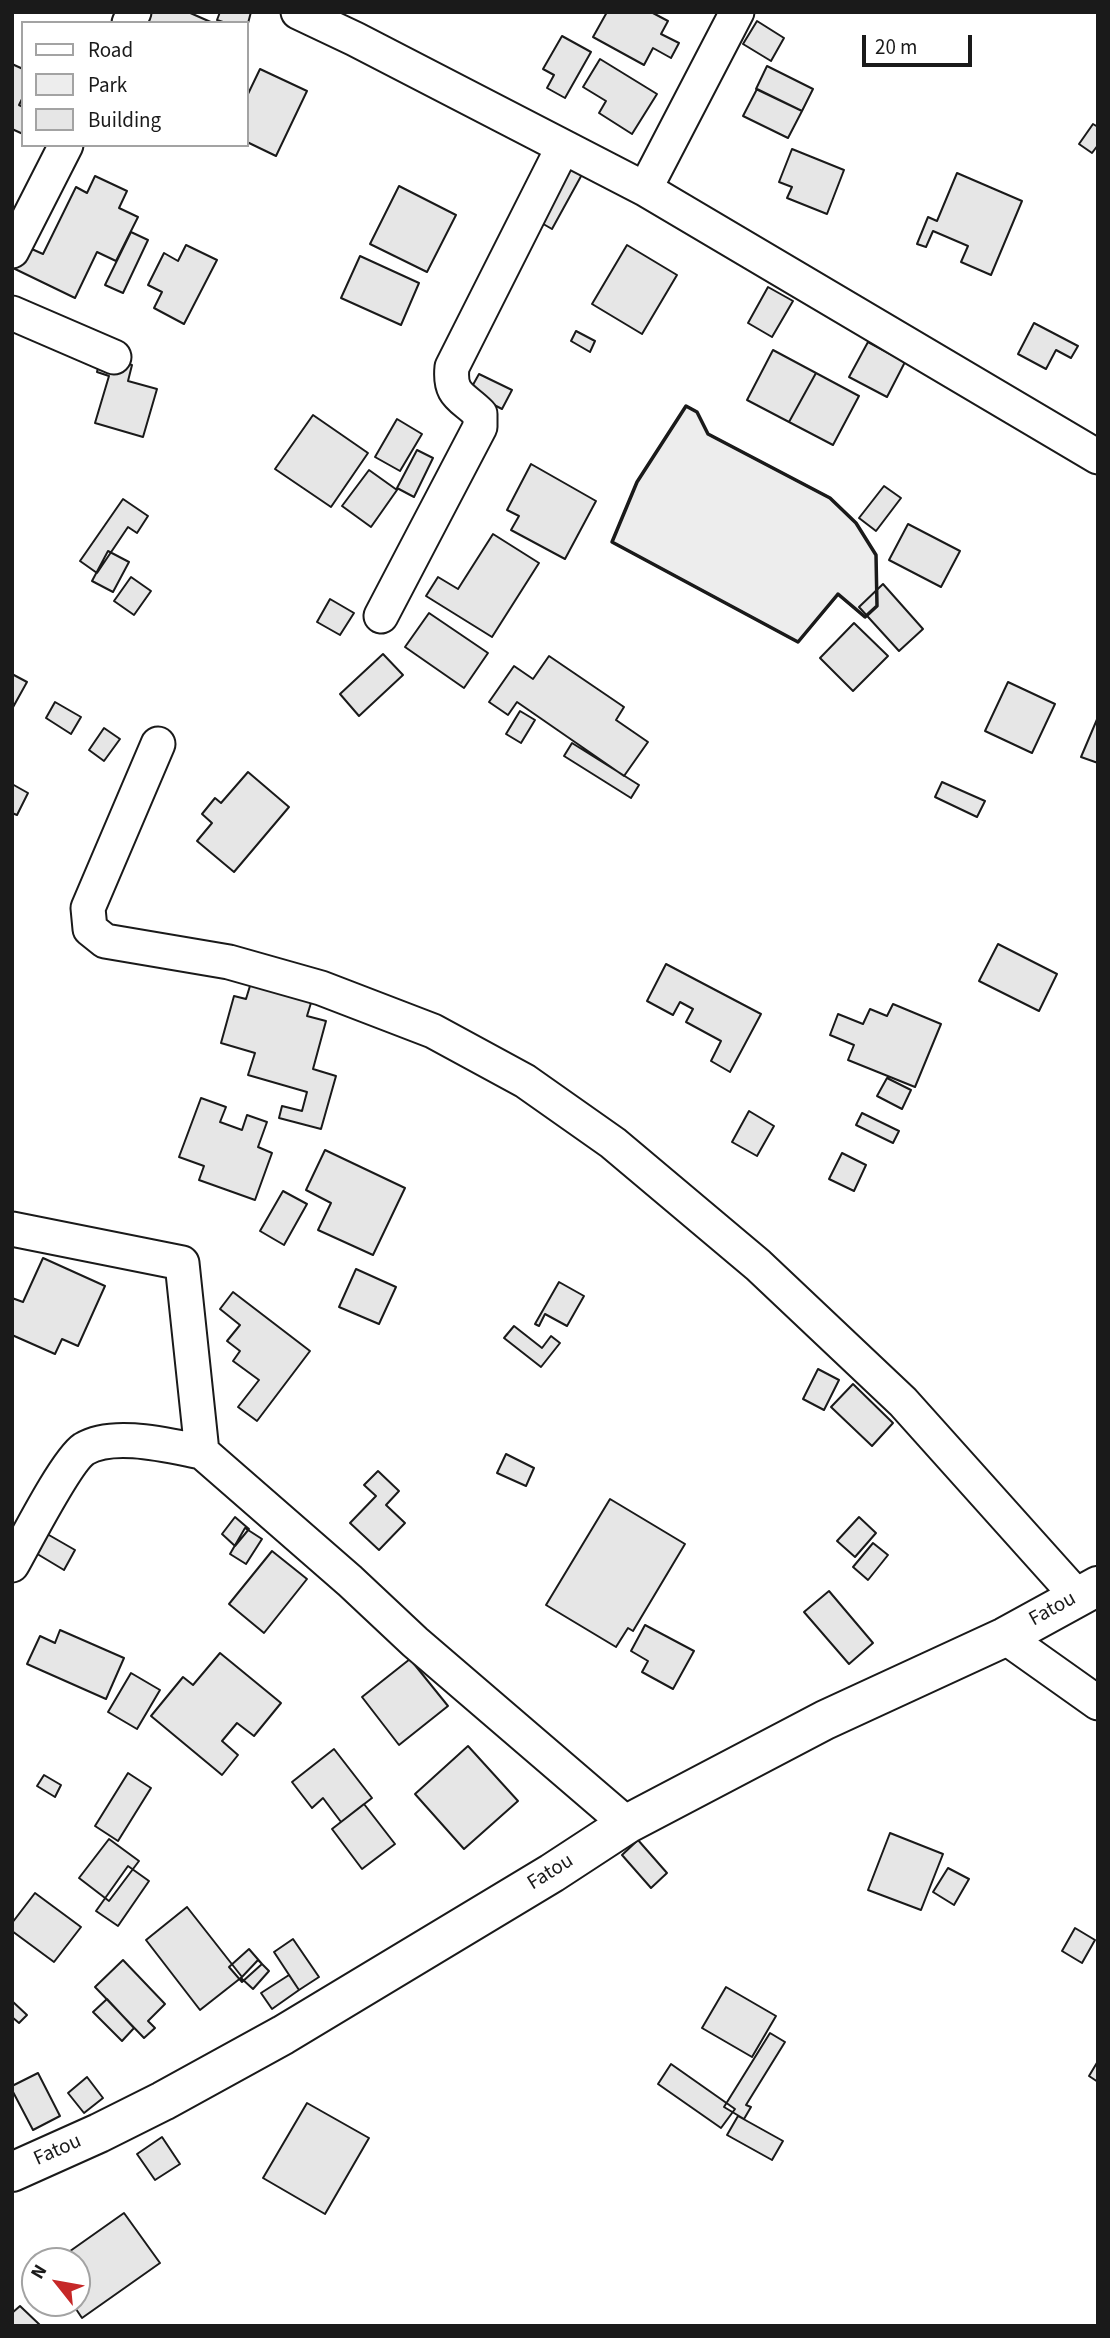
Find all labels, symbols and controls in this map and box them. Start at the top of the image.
legend [21,21,248,147]
scale bar [865,21,975,65]
text: 20 m [875,32,917,62]
text: Road [88,35,133,65]
text: Park [88,70,127,100]
text: Building [88,105,161,135]
street label: Fatou [1025,1587,1081,1633]
street label: Fatou [523,1849,579,1897]
street label: Fatou [30,2129,86,2173]
north arrow [21,2247,91,2317]
text: N [24,2260,54,2284]

